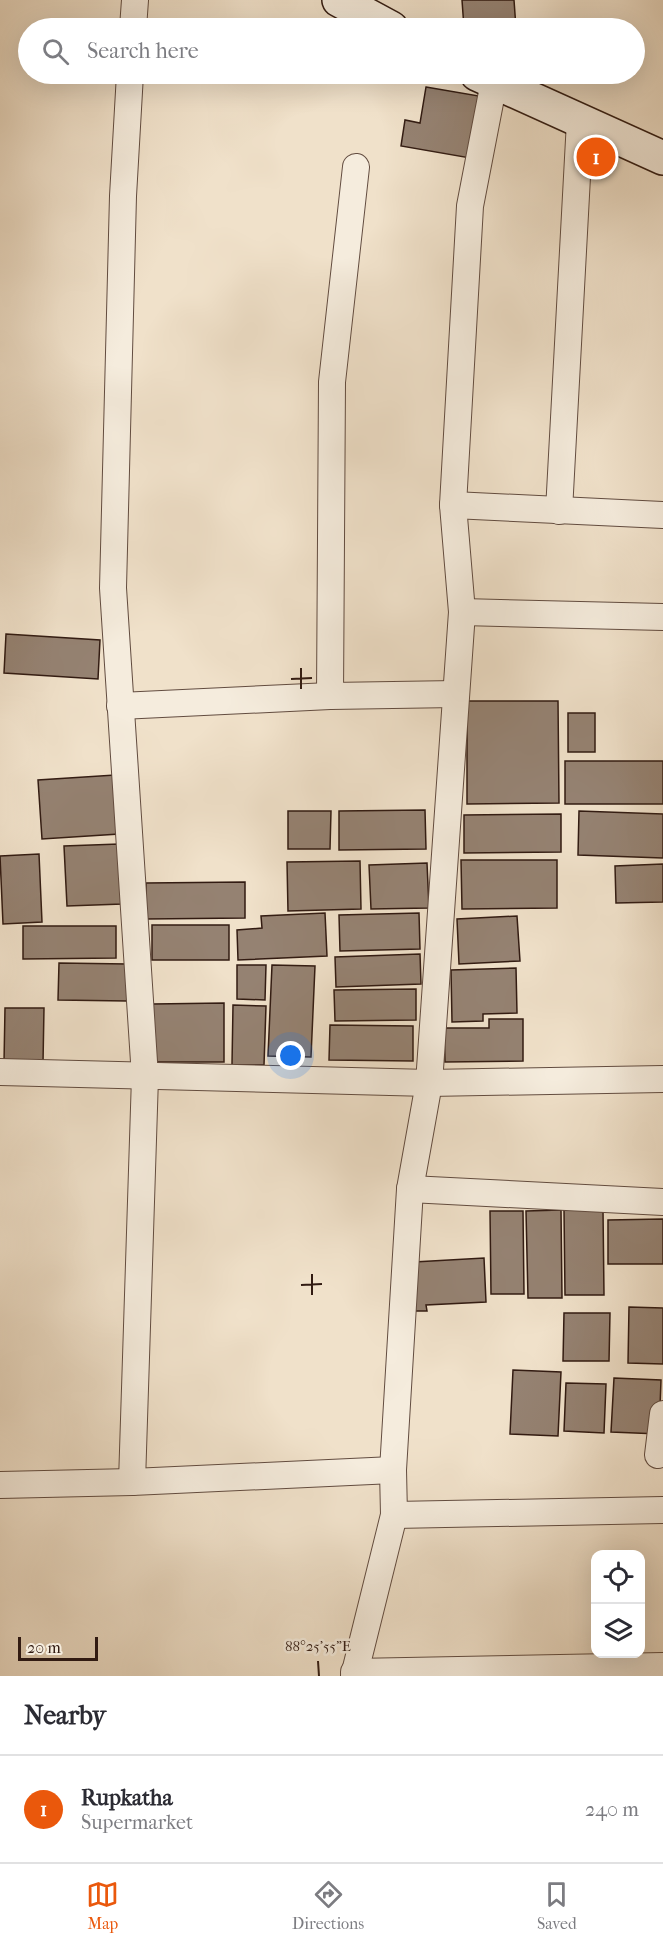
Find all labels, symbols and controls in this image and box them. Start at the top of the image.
search box [18,18,645,84]
icon: search [39,35,72,68]
text: Search here [87,38,199,64]
pin: 1 [576,134,616,180]
your location [276,1041,305,1070]
map controls [591,1550,645,1658]
button: locate [591,1550,645,1604]
button: layers [591,1604,645,1658]
scale bar [18,1634,98,1662]
text: 88°25'55"E [285,1637,351,1655]
text: 20 m [27,1638,61,1657]
text: Nearby [24,1700,106,1731]
text: Rupkatha [81,1785,173,1811]
text: 1 [40,1798,47,1821]
text: 240 m [585,1798,639,1821]
text: Supermarket [81,1811,193,1834]
tab: Map [86,1878,119,1933]
tab: Directions [292,1878,364,1933]
tab: Saved [537,1878,577,1933]

